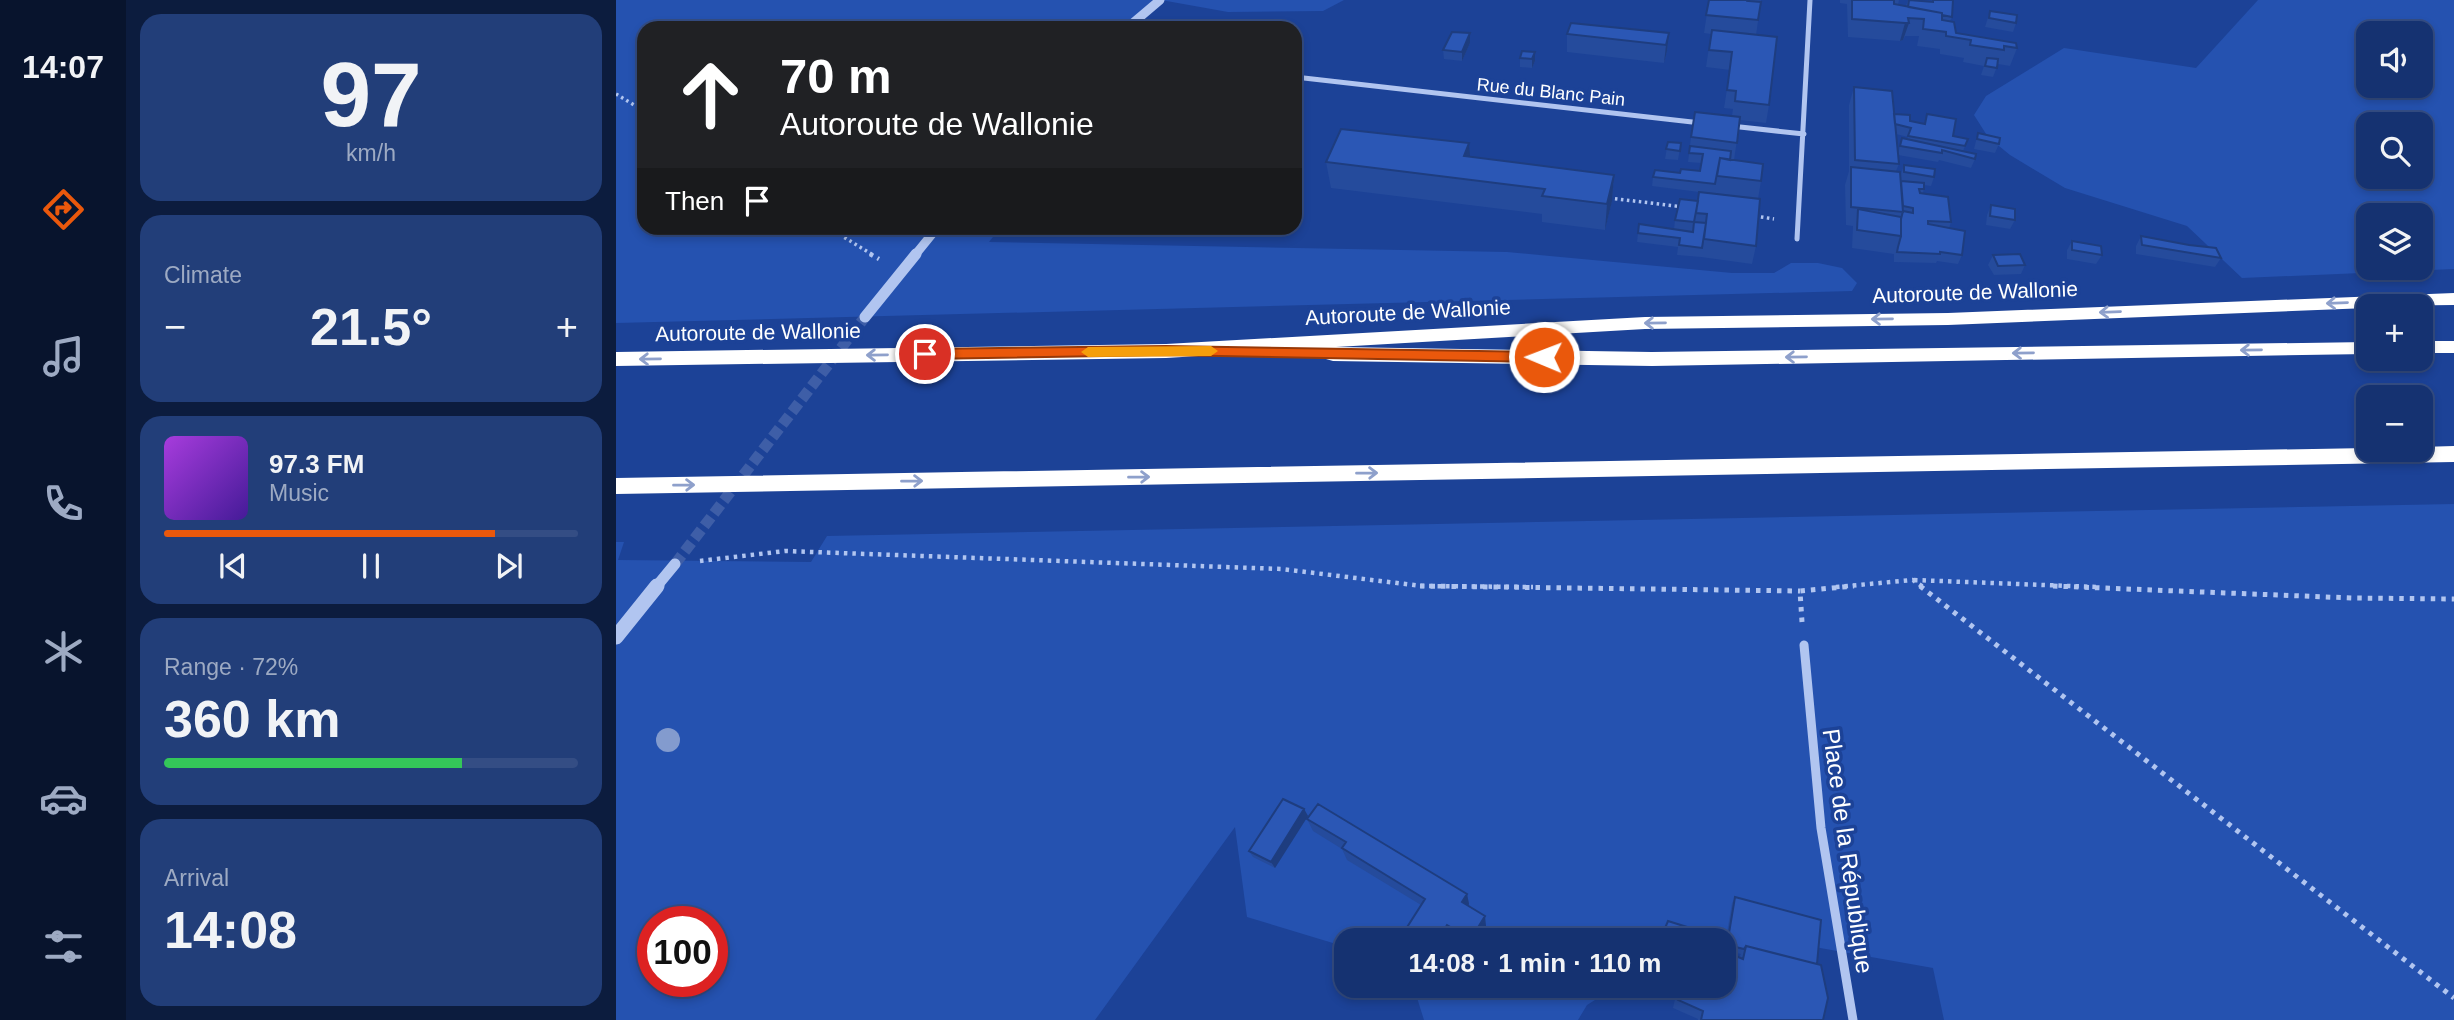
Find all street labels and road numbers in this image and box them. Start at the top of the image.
street label: Rue du Blanc Pain [1476,74,1626,110]
street label: Autoroute de Wallonie [1872,277,2078,307]
street label: Autoroute de Wallonie [1305,295,1511,329]
street label: Autoroute de Wallonie [655,319,861,345]
street label: Place de la République [1817,727,1879,975]

